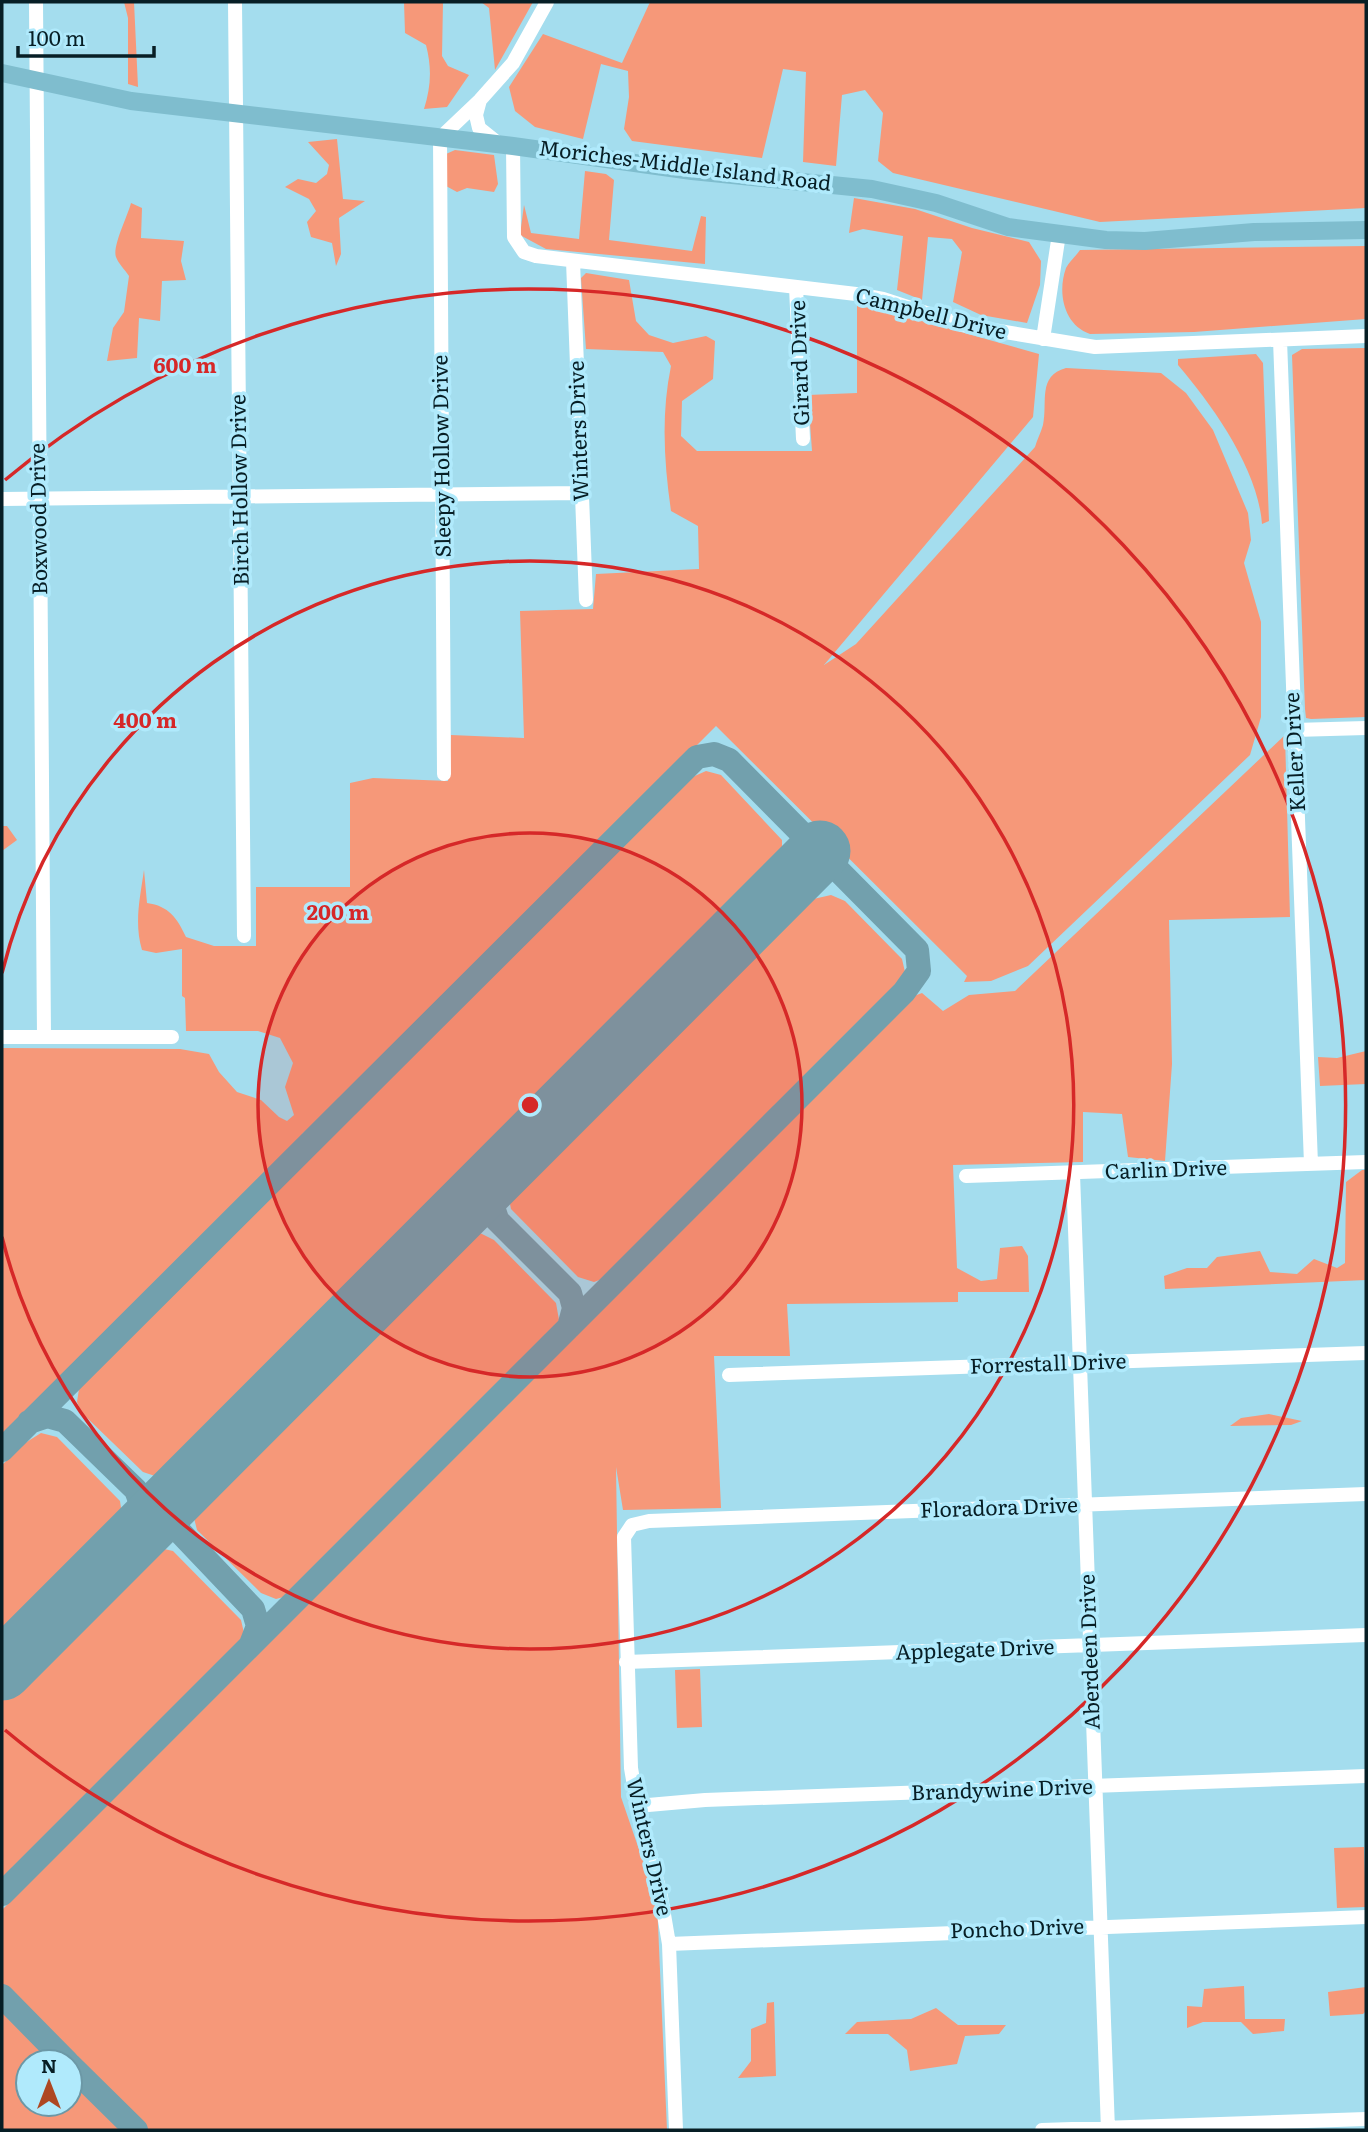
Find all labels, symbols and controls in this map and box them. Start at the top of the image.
scale bar [18,14,154,58]
text: 100 m [28,21,85,52]
street label: Moriches-Middle Island Road [537,130,834,197]
street label: Campbell Drive [853,278,1011,345]
street label: Girard Drive [780,300,815,426]
text: 600 m [153,348,217,379]
street label: Sleepy Hollow Drive [422,354,457,558]
street label: Winters Drive [559,360,594,502]
street label: Birch Hollow Drive [220,394,255,586]
street label: Boxwood Drive [20,443,53,595]
street label: Keller Drive [1274,691,1311,813]
text: 400 m [113,703,177,734]
text: 200 m [307,895,369,926]
centre of rings [518,1093,542,1117]
street label: Carlin Drive [1104,1150,1228,1185]
street label: Forrestall Drive [969,1343,1127,1380]
street label: Floradora Drive [919,1487,1078,1524]
street label: Aberdeen Drive [1069,1574,1106,1730]
street label: Applegate Drive [895,1629,1055,1666]
street label: Brandywine Drive [910,1769,1094,1806]
street label: Winters Drive [621,1774,682,1919]
street label: Poncho Drive [949,1909,1085,1944]
north arrow [14,2048,84,2118]
text: N [41,2051,57,2079]

